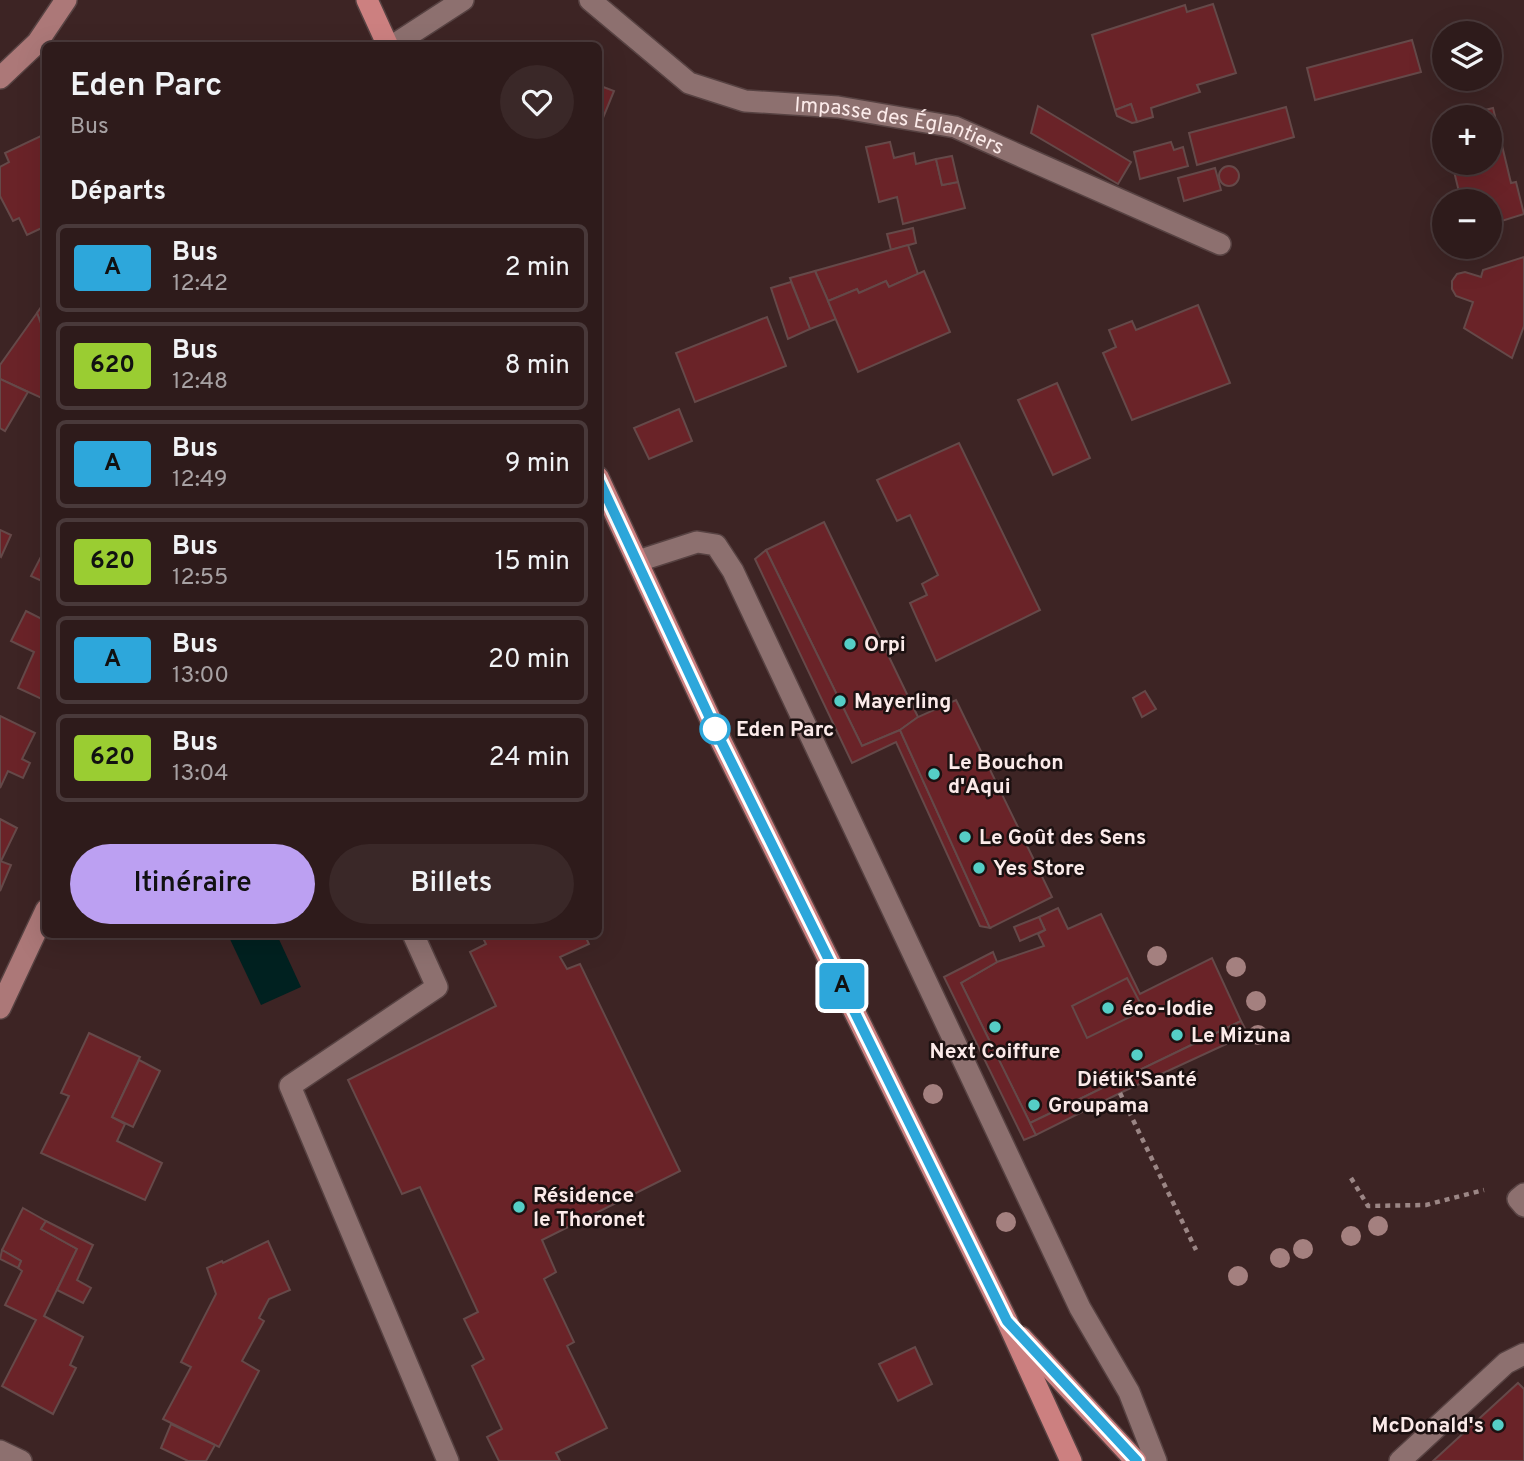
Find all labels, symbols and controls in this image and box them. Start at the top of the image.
map controls [1432,21,1502,259]
button: layers [1432,21,1502,91]
button: heart [500,65,574,139]
text: Eden Parc [70,66,222,108]
street label: Impasse des Églantiers [793,92,1008,162]
button: + [1432,105,1502,175]
text: Bus [70,113,109,142]
text: Départs [70,176,166,209]
button: − [1432,189,1502,259]
text: Bus [172,237,218,270]
text: 2 min [505,252,570,285]
text: A [104,253,121,283]
text: 12:42 [172,270,228,299]
text: Bus [172,335,218,368]
text: 8 min [505,350,570,383]
text: 620 [90,351,135,381]
text: 12:48 [172,368,228,397]
text: Bus [172,433,218,466]
text: 9 min [505,448,570,481]
text: A [104,449,121,479]
text: 12:49 [172,466,228,495]
text: Bus [172,531,218,564]
text: 15 min [495,546,570,579]
text: 620 [90,547,135,577]
text: 12:55 [172,564,228,593]
text: Bus [172,629,218,662]
place label: Orpi [864,632,906,659]
marker: Orpi [842,636,858,652]
text: 20 min [488,644,570,677]
text: A [104,645,121,675]
text: 13:00 [172,662,229,691]
place label: Mayerling [854,689,951,716]
marker: Mayerling [832,693,848,709]
marker: Eden Parc [700,714,730,744]
place label: Eden Parc [736,717,834,744]
text: Bus [172,727,218,760]
text: 24 min [489,742,570,775]
text: 620 [90,743,135,773]
place label: Le Bouchon d'Aqui [948,750,1064,801]
text: 13:04 [172,760,229,789]
marker: Le Bouchon d'Aqui [926,766,942,782]
place label: Le Goût des Sens [979,825,1146,852]
marker: Le Goût des Sens [957,829,973,845]
button: Itinéraire [70,844,315,924]
button: Billets [329,844,574,924]
place label: Yes Store [993,856,1085,883]
marker: Yes Store [971,860,987,876]
line badge: A [819,963,865,1009]
text: A [833,971,851,1001]
place label: éco-lodie [1122,996,1214,1023]
marker: éco-lodie [1100,1000,1116,1016]
marker: Next Coiffure [987,1019,1003,1035]
place label: Le Mizuna [1191,1023,1291,1050]
marker: Le Mizuna [1169,1027,1185,1043]
place label: Next Coiffure [930,1039,1060,1066]
marker: Diétik'Santé [1129,1047,1145,1063]
place label: Diétik'Santé [1077,1067,1197,1094]
place label: Groupama [1048,1093,1149,1120]
marker: Groupama [1026,1097,1042,1113]
place label: Résidence le Thoronet [533,1183,645,1234]
marker: Résidence le Thoronet [511,1199,527,1215]
place label: McDonald's [1371,1413,1484,1440]
marker: McDonald's [1490,1417,1506,1433]

